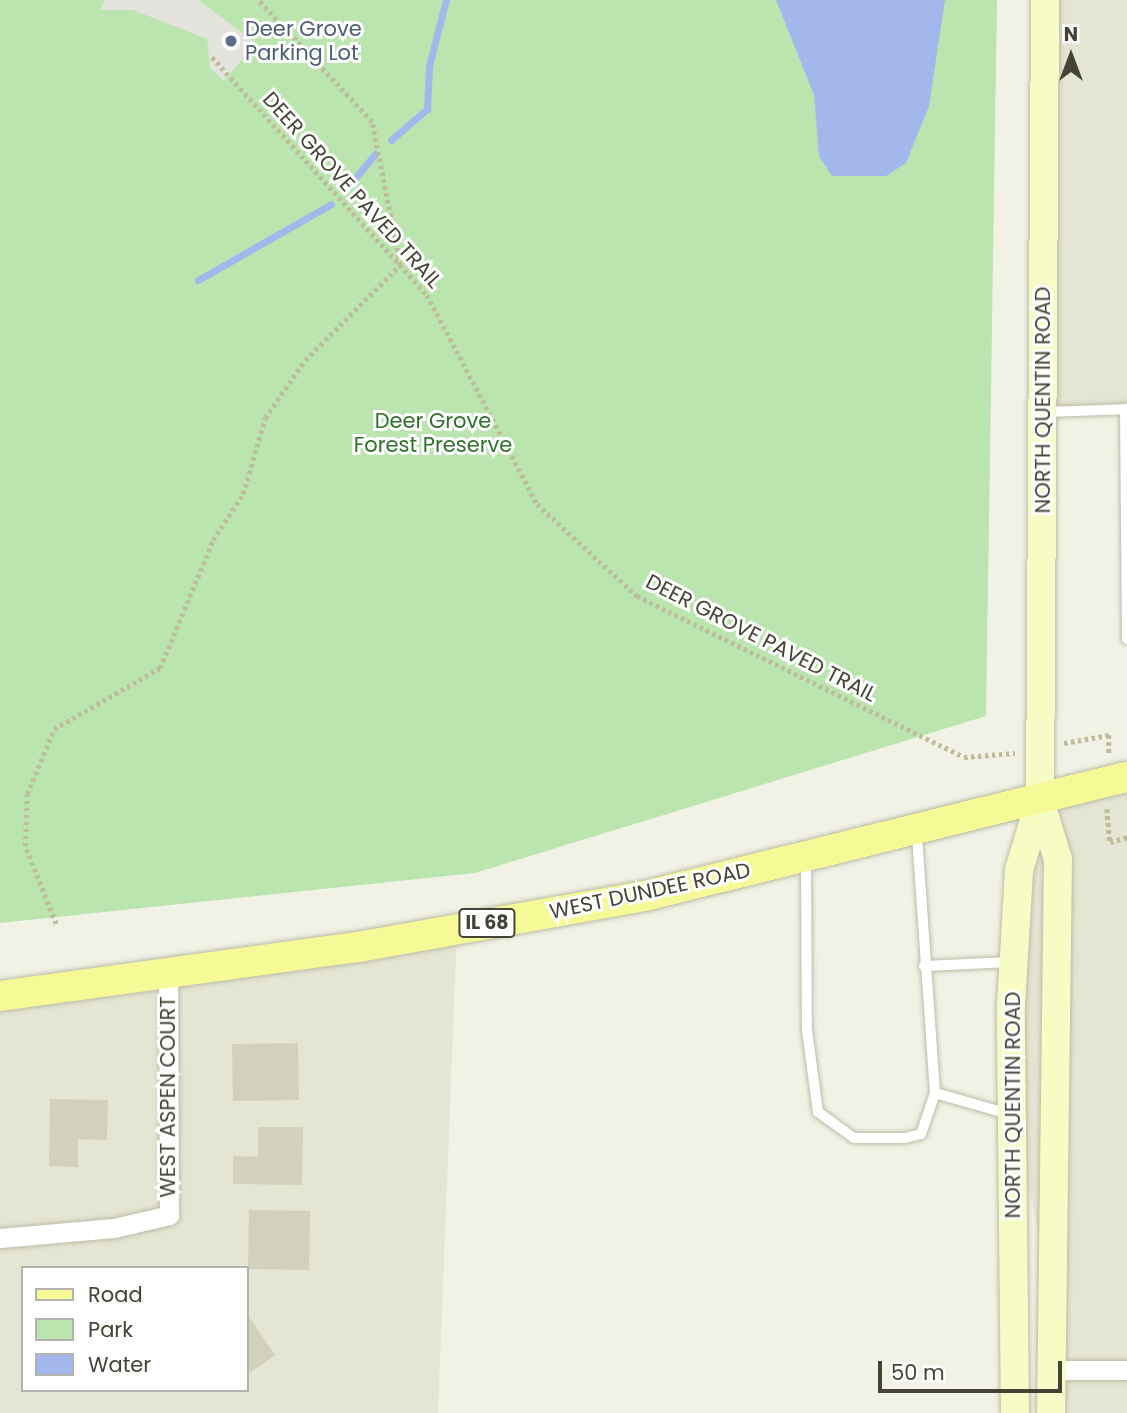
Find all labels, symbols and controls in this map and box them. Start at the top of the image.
place label: Deer Grove Parking Lot [245,16,362,66]
north arrow [1036,21,1106,91]
text: N [1064,21,1078,48]
marker: Deer Grove Parking Lot [223,33,239,49]
street label: DEER GROVE PAVED TRAIL [257,87,447,293]
street label: NORTH QUENTIN ROAD [1030,287,1056,513]
park label: Deer Grove Forest Preserve [354,408,512,458]
street label: DEER GROVE PAVED TRAIL [642,569,880,707]
street label: WEST DUNDEE ROAD [547,857,753,925]
road number: IL 68 [457,908,517,939]
street label: NORTH QUENTIN ROAD [1000,992,1026,1218]
street label: WEST ASPEN COURT [155,996,181,1198]
legend [21,1266,248,1392]
text: Road [88,1280,143,1309]
text: Park [88,1315,133,1344]
scale bar [882,1346,1066,1390]
text: Water [88,1350,151,1379]
text: 50 m [891,1358,945,1387]

